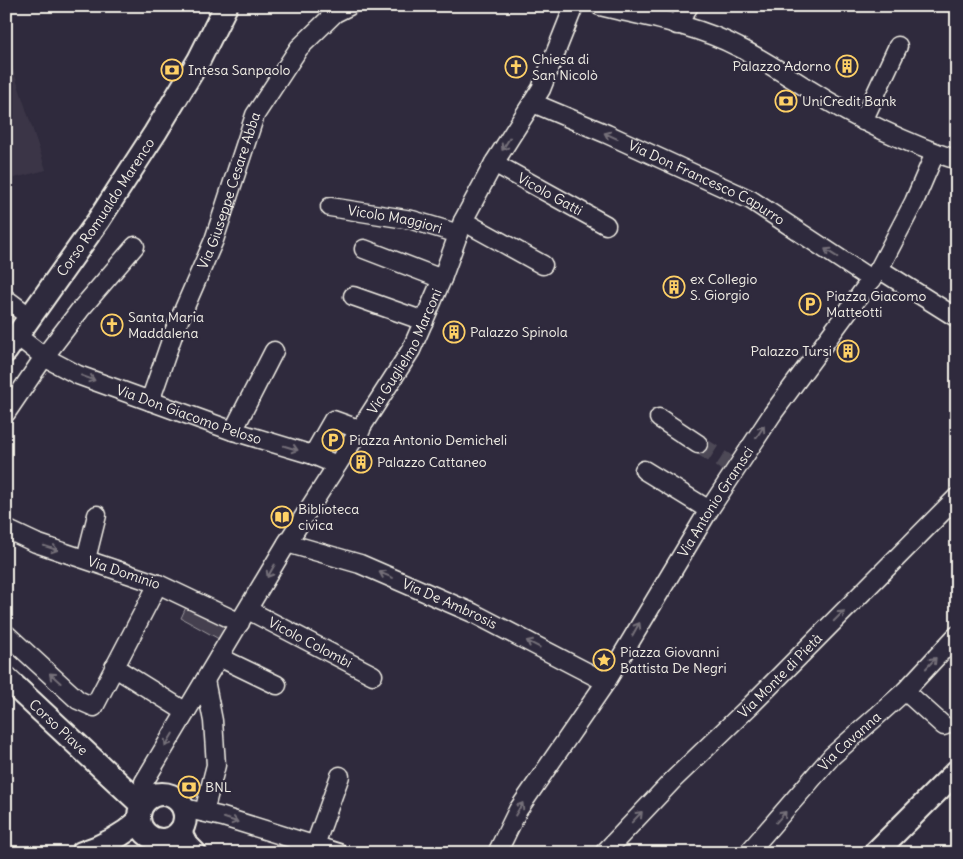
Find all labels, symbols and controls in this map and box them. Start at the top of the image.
place label: Chiesa di San Nicolò [532,50,598,84]
building icon: Palazzo Adorno [835,54,859,78]
church icon: Chiesa di San Nicolò [504,55,528,79]
place label: Palazzo Adorno [733,57,831,75]
bank icon: Intesa Sanpaolo [160,58,184,82]
place label: Intesa Sanpaolo [188,61,291,79]
bank icon: UniCredit Bank [774,89,798,113]
place label: UniCredit Bank [802,92,896,110]
street label: Via Giuseppe Cesare Abba [193,110,264,272]
one-way arrow [604,130,619,140]
street label: Corso Romualdo Marenco [53,134,158,280]
one-way arrow [500,136,510,150]
street label: Via Don Francesco Capurro [625,136,788,229]
street label: Vicolo Gatti [514,169,586,219]
street label: Vicolo Maggiori [346,201,444,237]
one-way arrow [824,248,838,258]
place label: ex Collegio S. Giorgio [690,270,757,304]
building icon: ex Collegio S. Giorgio [662,275,686,299]
street label: Via Guglielmo Marconi [363,286,446,418]
place label: Piazza Giacomo Matteotti [826,287,926,321]
parking icon: Piazza Giacomo Matteotti [798,292,822,316]
place label: Santa Maria Maddalena [128,308,204,342]
church icon: Santa Maria Maddalena [100,313,124,337]
building icon: Palazzo Spinola [442,320,466,344]
place label: Palazzo Spinola [470,323,568,341]
building icon: Palazzo Tursi [836,339,860,363]
place label: Palazzo Tursi [751,342,832,360]
one-way arrow [80,374,95,383]
street label: Via Don Giacomo Peloso [114,381,264,448]
one-way arrow [755,426,765,440]
parking icon: Piazza Antonio Demicheli [321,428,345,452]
place label: Piazza Antonio Demicheli [349,431,507,449]
street label: Via Antonio Gramsci [674,443,757,561]
one-way arrow [283,444,299,454]
building icon: Palazzo Cattaneo [349,450,373,474]
place label: Palazzo Cattaneo [377,453,487,471]
place label: Biblioteca civica [298,500,359,534]
library icon: Biblioteca civica [270,505,294,529]
one-way arrow [43,543,59,553]
street label: Via Dominio [85,552,163,593]
one-way arrow [265,563,275,578]
one-way arrow [379,570,394,580]
street label: Via De Ambrosis [399,574,500,633]
one-way arrow [833,610,845,623]
street label: Vicolo Colombi [265,613,355,672]
one-way arrow [632,623,642,637]
street label: Via Monte di Pietà [734,629,826,722]
one-way arrow [526,639,541,649]
place label: Piazza Giovanni Battista De Negri [620,643,727,677]
place icon: Piazza Giovanni Battista De Negri [592,648,616,672]
one-way arrow [925,657,937,670]
one-way arrow [48,672,61,684]
street label: Corso Piave [25,695,92,759]
street label: Via Cavanna [814,708,885,775]
one-way arrow [164,732,174,746]
bank icon: BNL [177,775,201,799]
place label: BNL [205,778,232,796]
one-way arrow [514,803,524,817]
one-way arrow [775,810,787,823]
one-way arrow [631,811,643,824]
one-way arrow [223,815,239,825]

